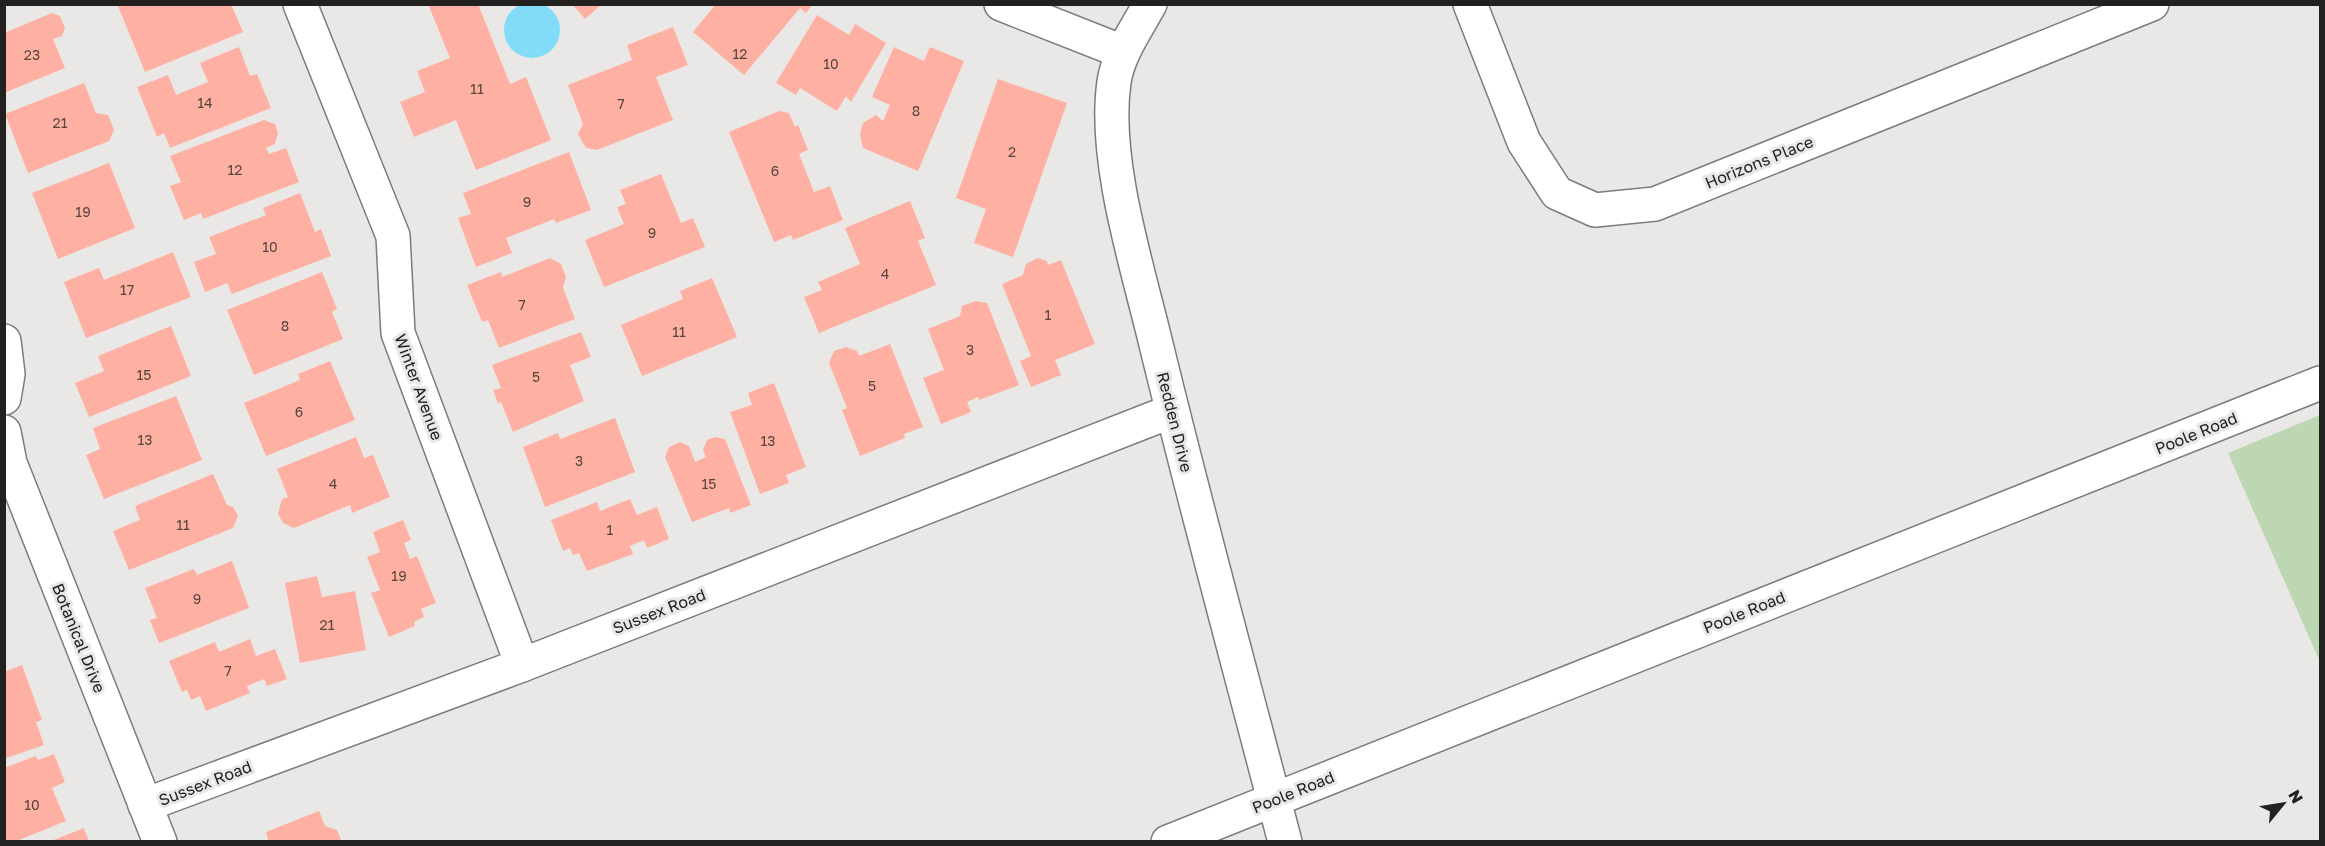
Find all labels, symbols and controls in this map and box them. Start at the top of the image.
house number: 12 [733,45,747,62]
house number: 23 [24,46,40,63]
house number: 10 [823,55,839,72]
house number: 11 [470,80,484,97]
house number: 14 [197,94,213,111]
house number: 7 [617,95,625,112]
house number: 8 [912,102,920,119]
house number: 21 [53,114,68,131]
street label: Horizons Place [1702,131,1816,193]
house number: 2 [1008,143,1016,160]
house number: 12 [228,161,242,178]
house number: 6 [771,162,779,179]
house number: 9 [523,193,531,210]
house number: 19 [75,203,91,220]
house number: 9 [648,224,656,241]
house number: 10 [262,238,278,255]
house number: 4 [881,265,889,282]
house number: 17 [120,281,134,298]
house number: 7 [518,296,526,313]
house number: 1 [1045,306,1052,323]
house number: 8 [281,317,289,334]
house number: 11 [672,323,686,340]
street label: Winter Avenue [390,331,448,443]
house number: 3 [966,341,974,358]
house number: 15 [137,366,151,383]
house number: 5 [532,368,540,385]
street label: Redden Drive [1153,370,1197,474]
house number: 5 [868,377,876,394]
house number: 6 [295,403,303,420]
street label: Poole Road [2152,407,2240,459]
house number: 13 [138,431,152,448]
house number: 13 [761,432,775,449]
house number: 3 [575,452,583,469]
house number: 4 [329,475,337,492]
house number: 15 [702,475,716,492]
house number: 11 [176,516,190,533]
house number: 1 [607,521,614,538]
house number: 19 [391,567,407,584]
street label: Botanical Drive [48,580,110,696]
street label: Sussex Road [610,584,708,638]
street label: Poole Road [1700,586,1788,638]
house number: 9 [193,590,201,607]
house number: 21 [320,616,335,633]
house number: 7 [224,662,232,679]
street label: Sussex Road [156,756,254,810]
street label: Poole Road [1249,766,1337,818]
north arrow [2253,774,2313,834]
text: N [2284,786,2308,807]
house number: 10 [24,796,40,813]

